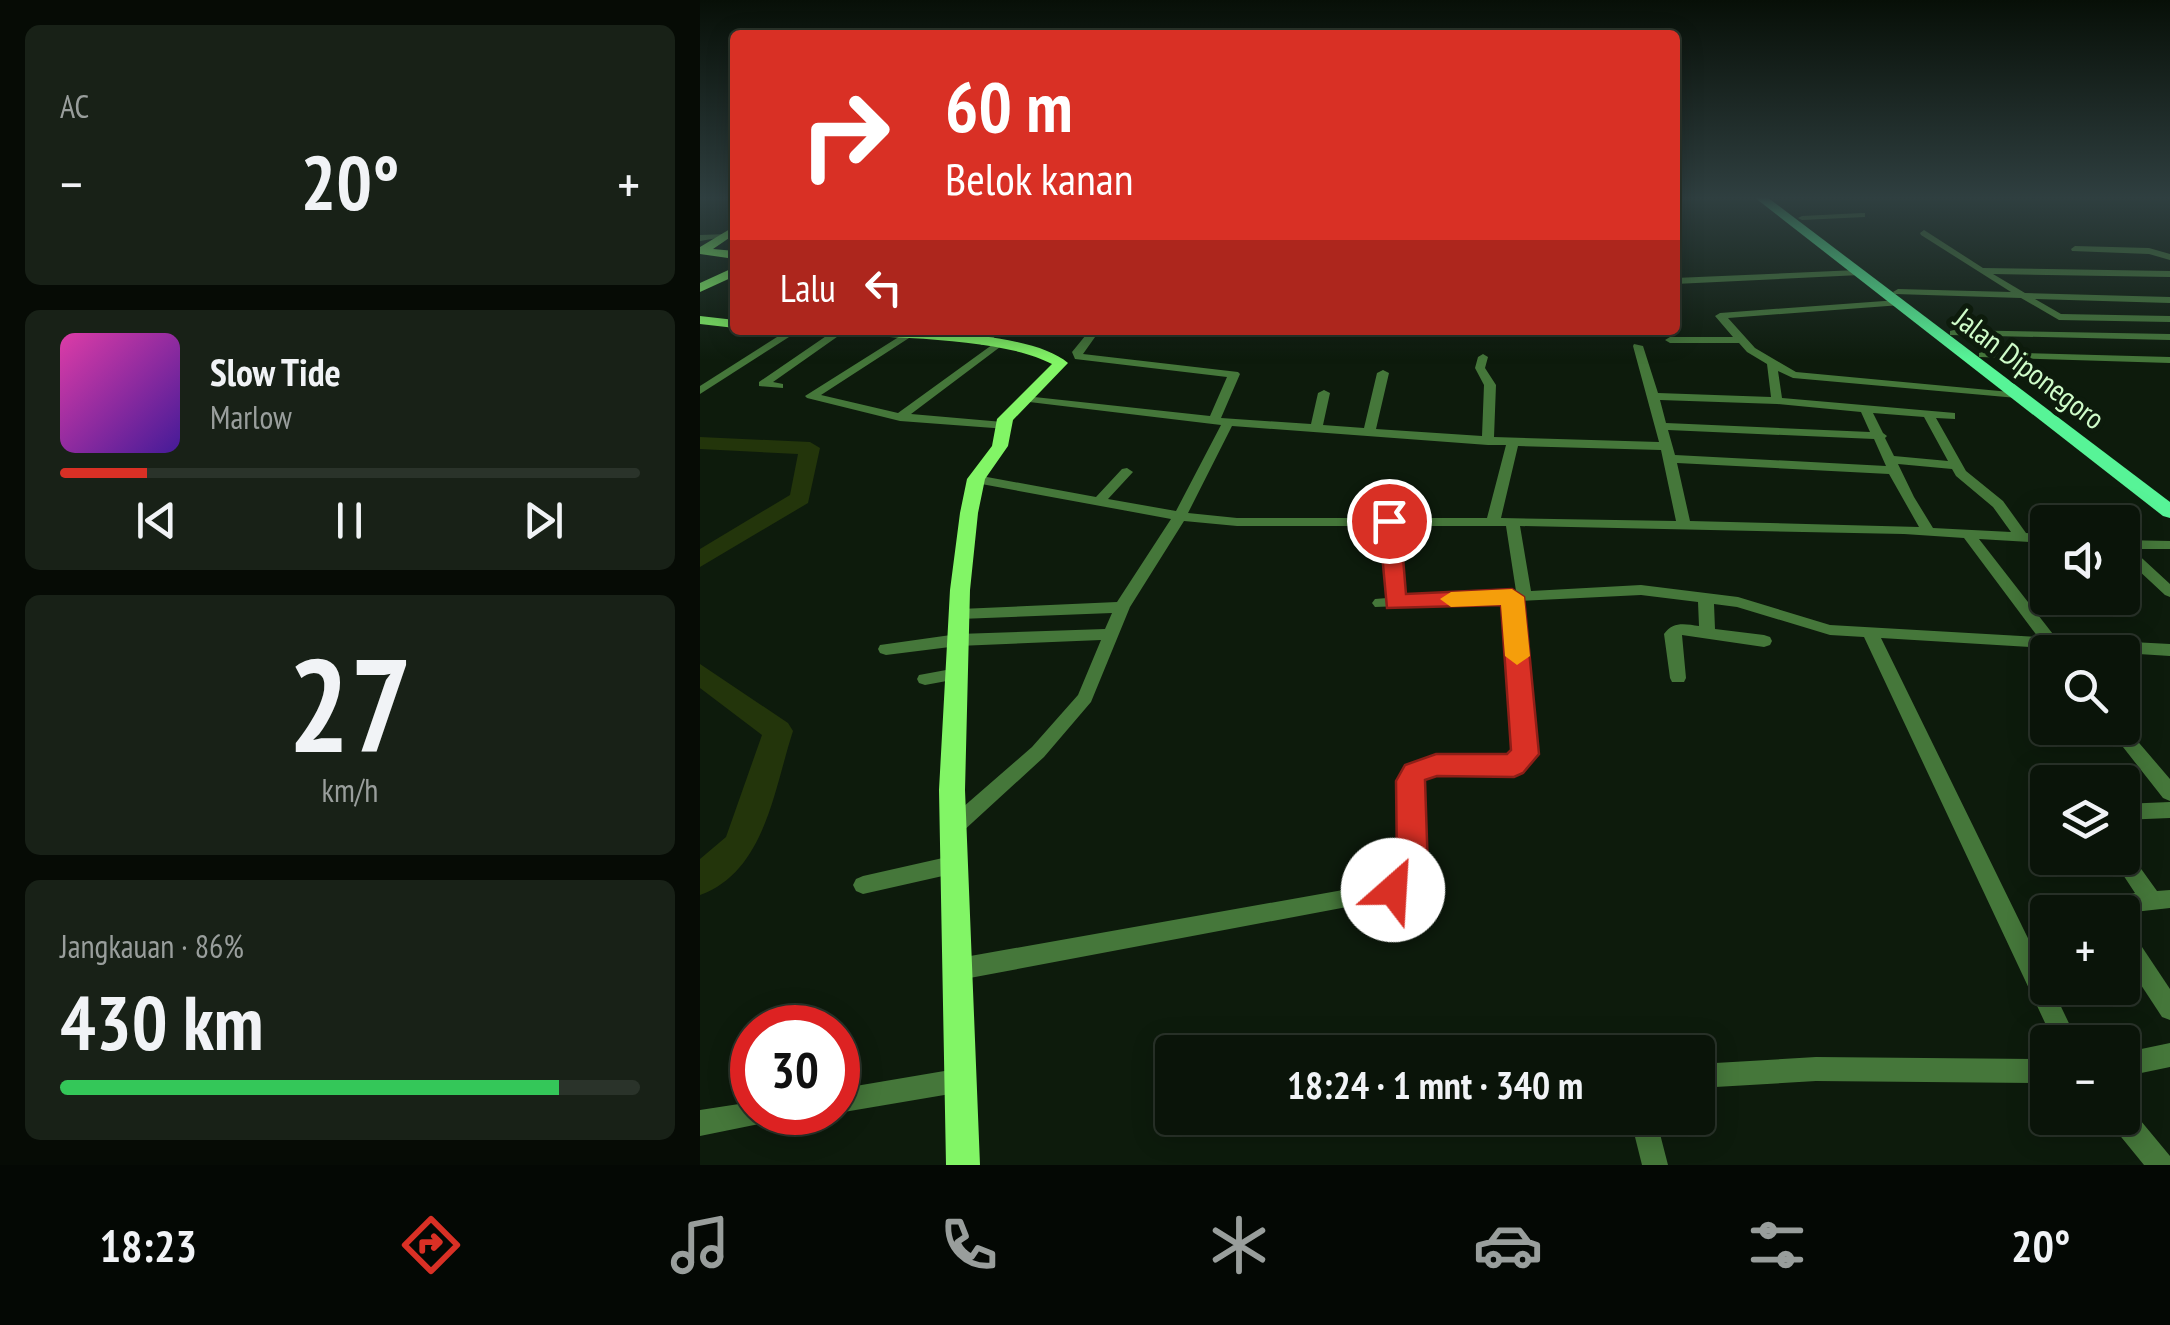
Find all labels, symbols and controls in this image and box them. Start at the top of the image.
text: 60 m [945,61,1073,151]
icon: right [780,70,910,200]
text: AC [60,85,89,127]
text: 20° [300,134,400,231]
text: − [60,148,83,219]
text: + [617,148,640,219]
text: Belok kanan [945,149,1134,207]
icon: left [856,260,911,315]
text: Lalu [780,263,836,312]
street label: Jalan Diponegoro [1946,298,2113,437]
text: Slow Tide [210,347,341,396]
text: Marlow [210,396,292,438]
pin [1347,479,1432,564]
icon: previous [129,493,184,548]
icon: pause [322,493,377,548]
icon: next [516,493,571,548]
icon: arrive [1362,494,1417,549]
map controls [2030,505,2140,1135]
button: sound [2030,505,2140,615]
text: 27 [288,620,412,788]
button: search [2030,635,2140,745]
button: layers [2030,765,2140,875]
text: km/h [322,769,378,811]
position arrow [1341,838,1445,942]
button: + [2030,895,2140,1005]
text: Jangkauan · 86% [60,925,244,967]
text: 430 km [60,974,264,1071]
speed limit sign: 30 [730,1005,860,1135]
button: − [2030,1025,2140,1135]
text: 18:24 · 1 mnt · 340 m [1287,1060,1583,1109]
icon: directions [396,1210,466,1280]
icon: music [665,1210,735,1280]
icon: phone [934,1210,1004,1280]
icon: climate [1204,1210,1274,1280]
icon: car [1473,1210,1543,1280]
icon: filters [1742,1210,1812,1280]
text: 18:23 [100,1216,197,1274]
text: 20° [2011,1216,2070,1274]

